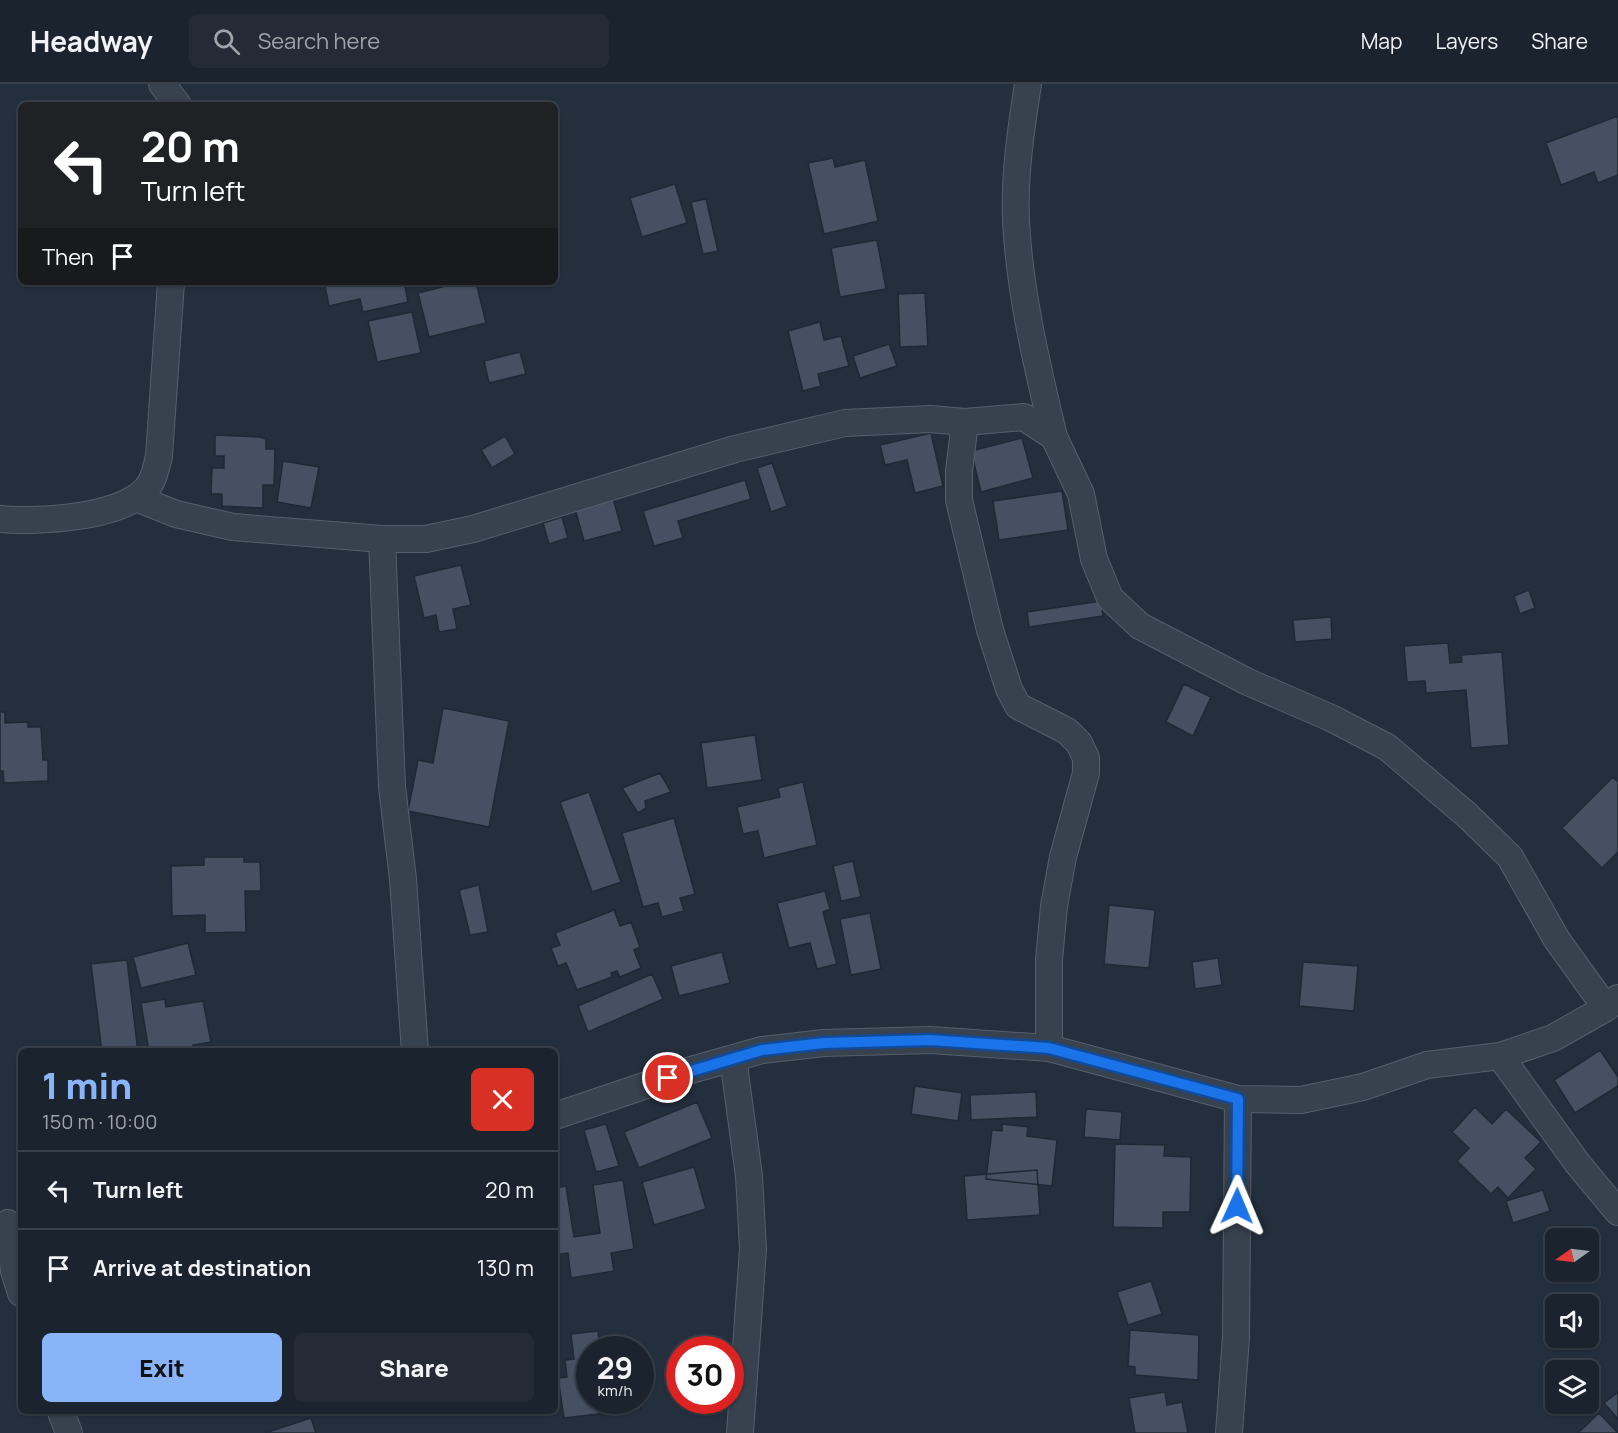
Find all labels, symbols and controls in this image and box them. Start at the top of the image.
search box [189,14,609,68]
text: Headway [30,22,153,60]
icon: search [210,25,243,58]
text: Search here [258,26,380,56]
text: Map [1361,27,1402,55]
text: Layers [1435,27,1498,55]
text: Share [1531,27,1588,55]
text: 20 m [141,117,240,175]
icon: left [42,126,120,204]
text: Turn left [141,172,245,209]
icon: arrive [106,240,139,273]
text: Then [42,242,94,272]
pin [642,1052,693,1103]
text: 1 min [42,1061,132,1110]
icon: arrive [651,1061,684,1094]
button: close [471,1068,534,1131]
text: 150 m · 10:00 [42,1108,157,1135]
icon: left [42,1174,75,1207]
position arrow [1205,1174,1269,1238]
text: Turn left [93,1175,183,1205]
text: 20 m [485,1175,534,1205]
north arrow [1545,1228,1599,1282]
map controls [1545,1228,1599,1414]
icon: arrive [42,1252,75,1285]
text: Arrive at destination [93,1253,311,1283]
text: 130 m [477,1253,534,1283]
button: sound [1545,1294,1599,1348]
button: Exit [42,1333,282,1402]
button: Share [294,1333,534,1402]
speed limit sign: 30 [666,1336,744,1414]
text: 29 [597,1347,633,1388]
button: layers [1545,1360,1599,1414]
text: km/h [598,1380,632,1401]

